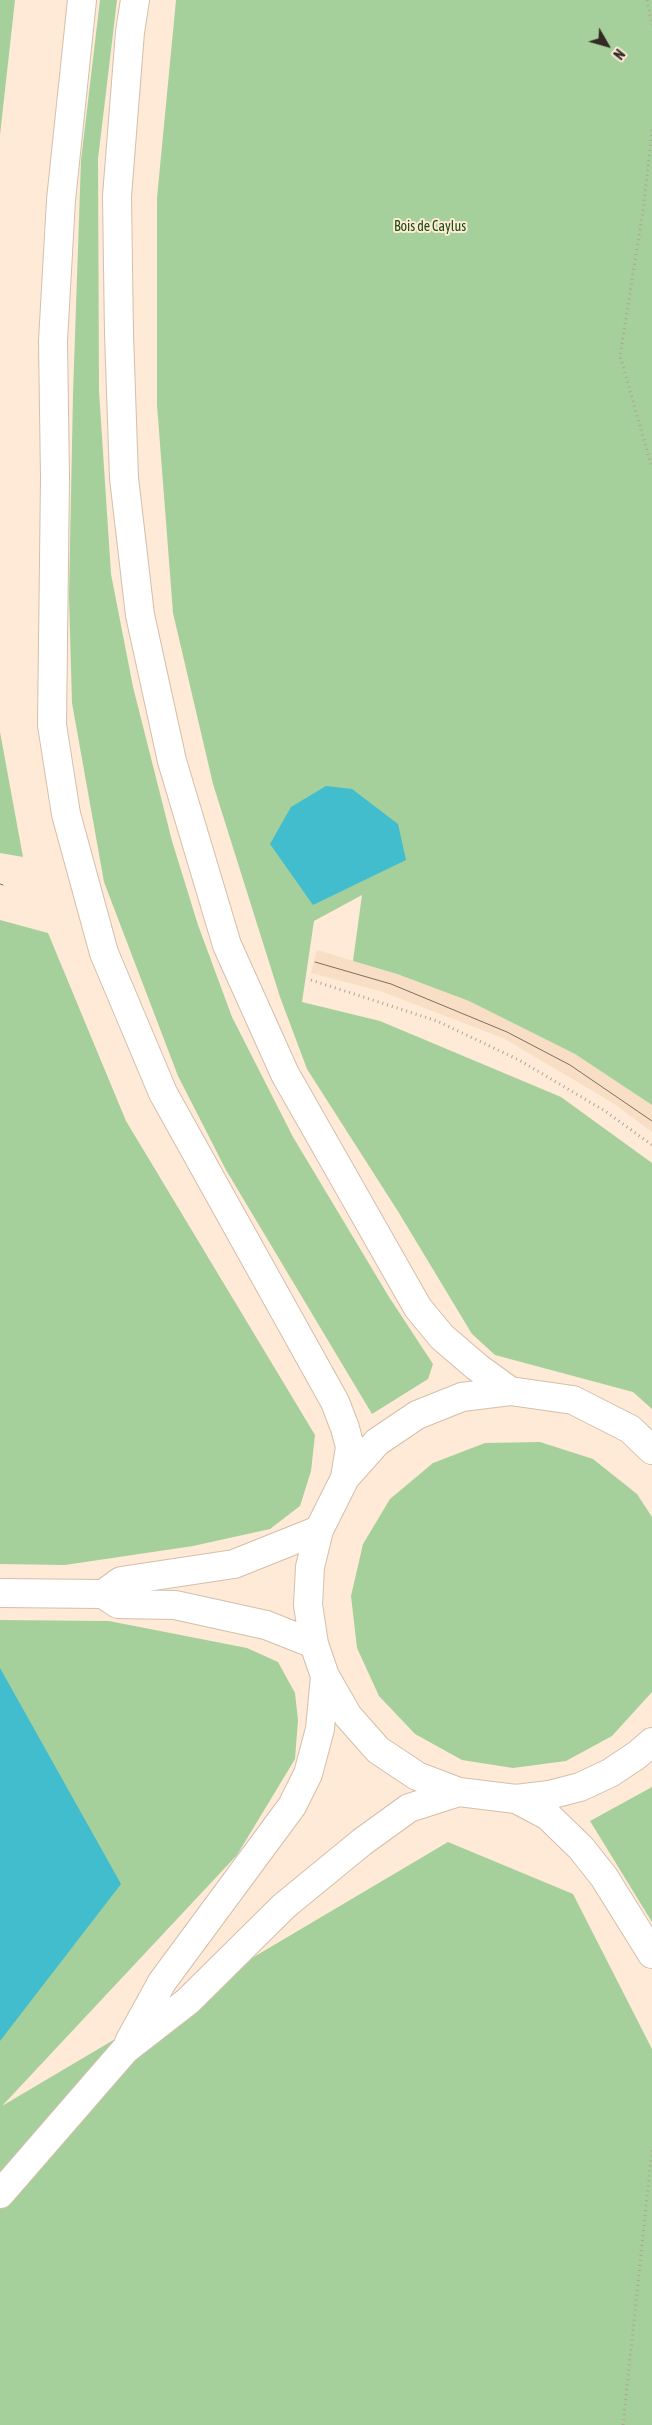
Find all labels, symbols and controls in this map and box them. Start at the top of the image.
north arrow [582,20,632,70]
text: N [610,46,628,62]
park label: Bois de Caylus [394,219,466,235]

